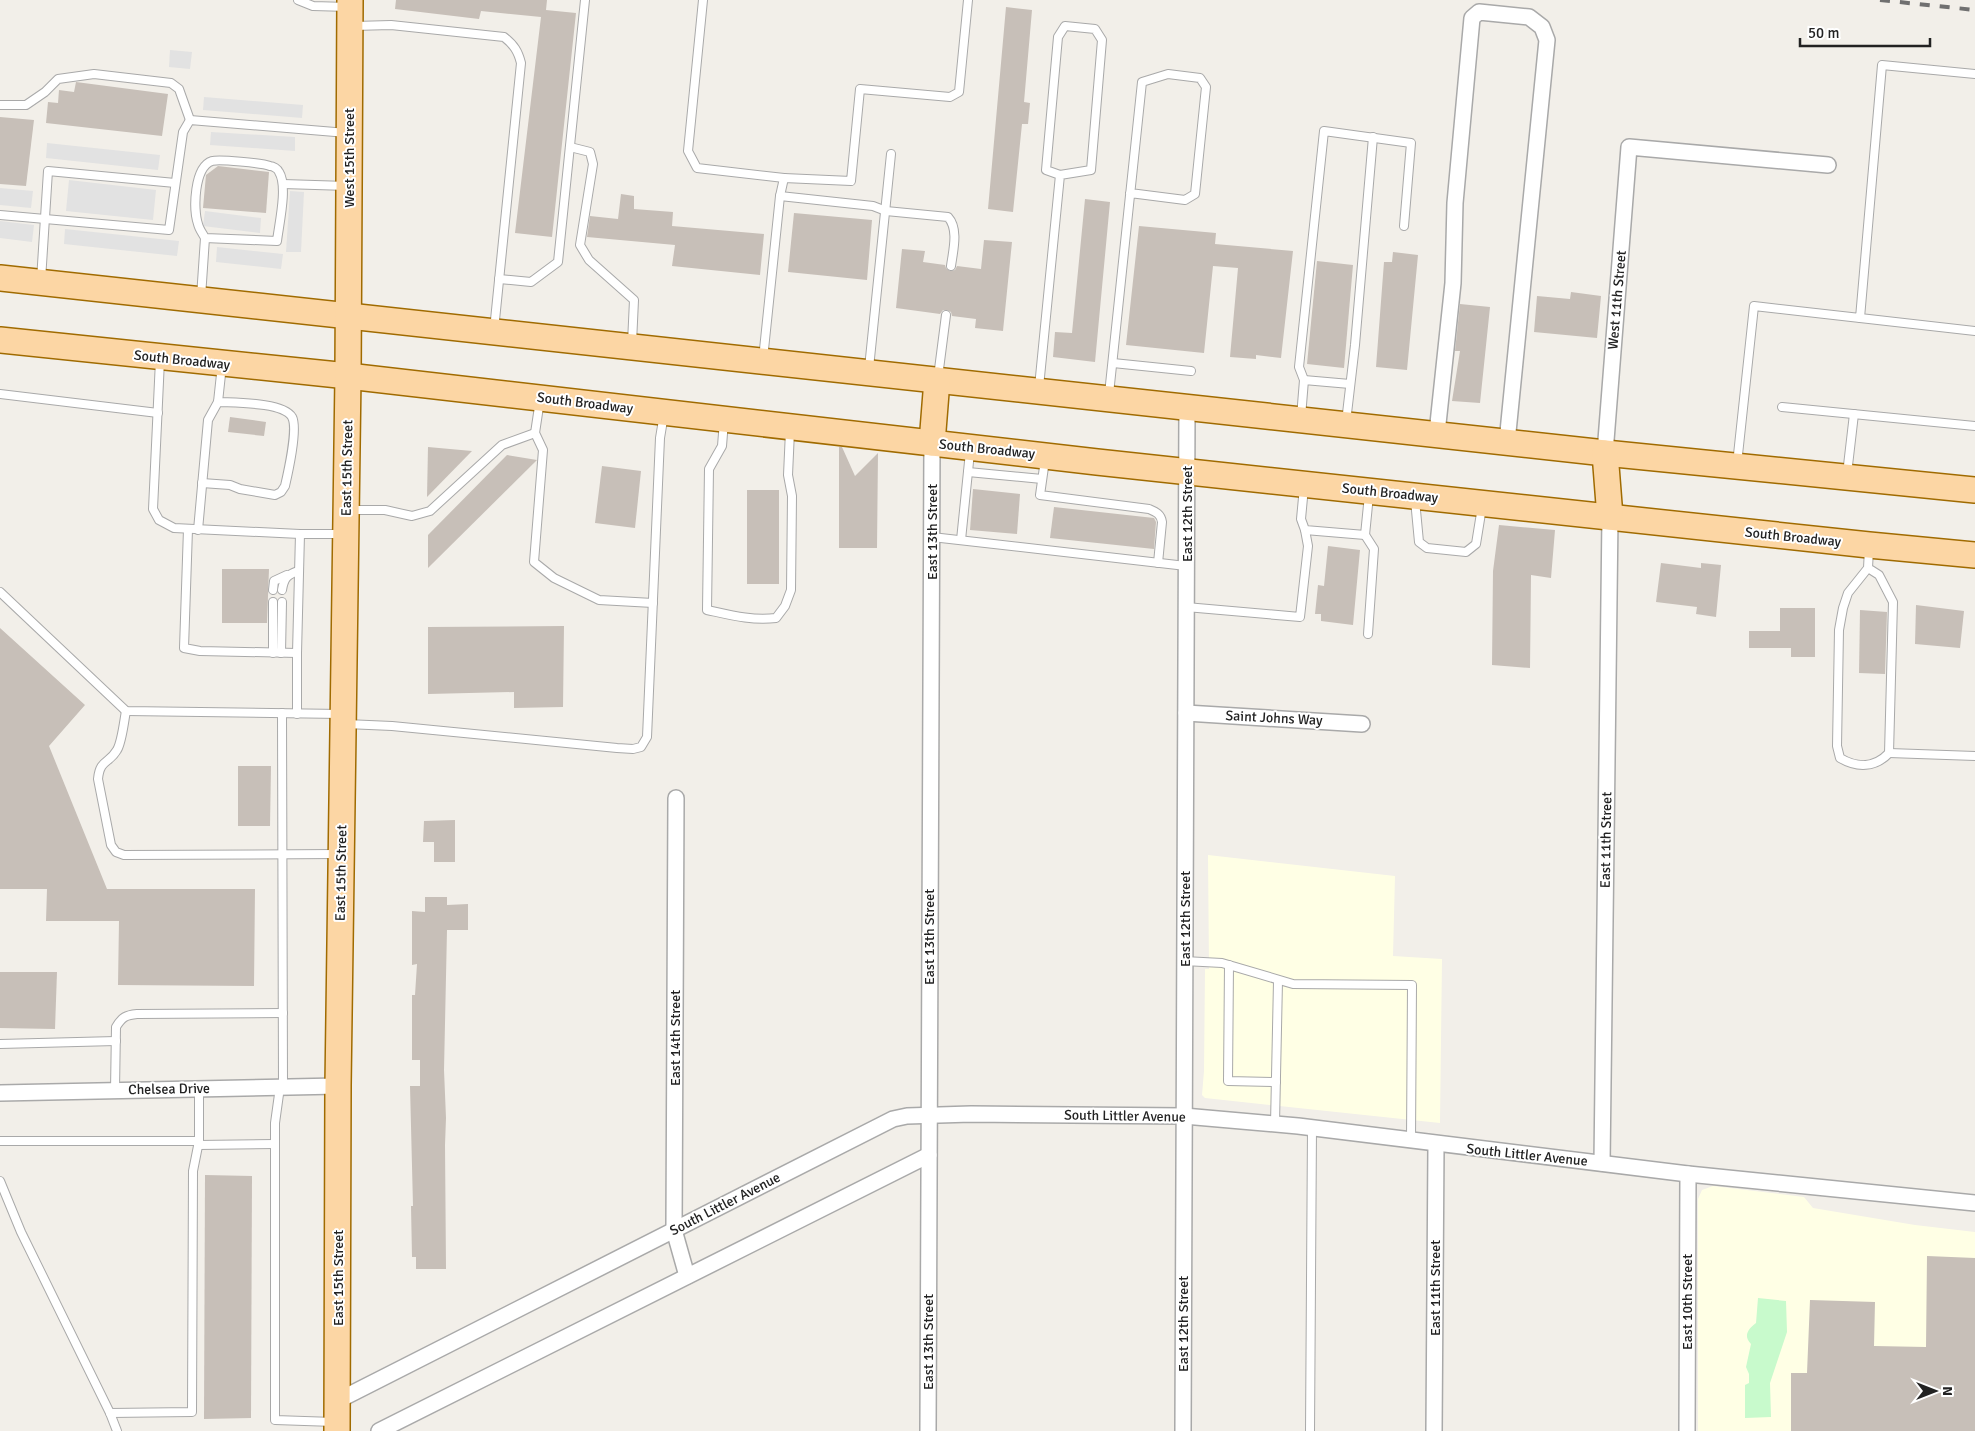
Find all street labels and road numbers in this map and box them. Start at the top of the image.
street label: West 15th Street [341,108,358,208]
street label: West 11th Street [1604,250,1630,350]
street label: South Broadway [133,346,231,374]
street label: South Broadway [536,389,634,417]
street label: East 15th Street [338,420,356,516]
street label: South Broadway [938,435,1036,463]
street label: East 12th Street [1179,466,1196,562]
street label: South Broadway [1341,479,1439,507]
street label: East 13th Street [924,484,941,580]
street label: South Broadway [1744,523,1842,551]
street label: Saint Johns Way [1225,707,1323,729]
street label: East 11th Street [1597,792,1615,888]
street label: East 15th Street [332,825,350,921]
street label: East 12th Street [1177,871,1194,967]
street label: East 13th Street [921,889,938,985]
street label: East 14th Street [667,990,684,1086]
street label: Chelsea Drive [128,1080,210,1098]
street label: South Littler Avenue [1064,1106,1186,1126]
street label: South Littler Avenue [1465,1140,1589,1170]
street label: South Littler Avenue [667,1169,783,1239]
street label: East 15th Street [330,1230,347,1326]
street label: East 11th Street [1427,1240,1444,1336]
street label: East 10th Street [1679,1254,1696,1350]
street label: East 12th Street [1175,1276,1192,1372]
street label: East 13th Street [920,1294,937,1390]

